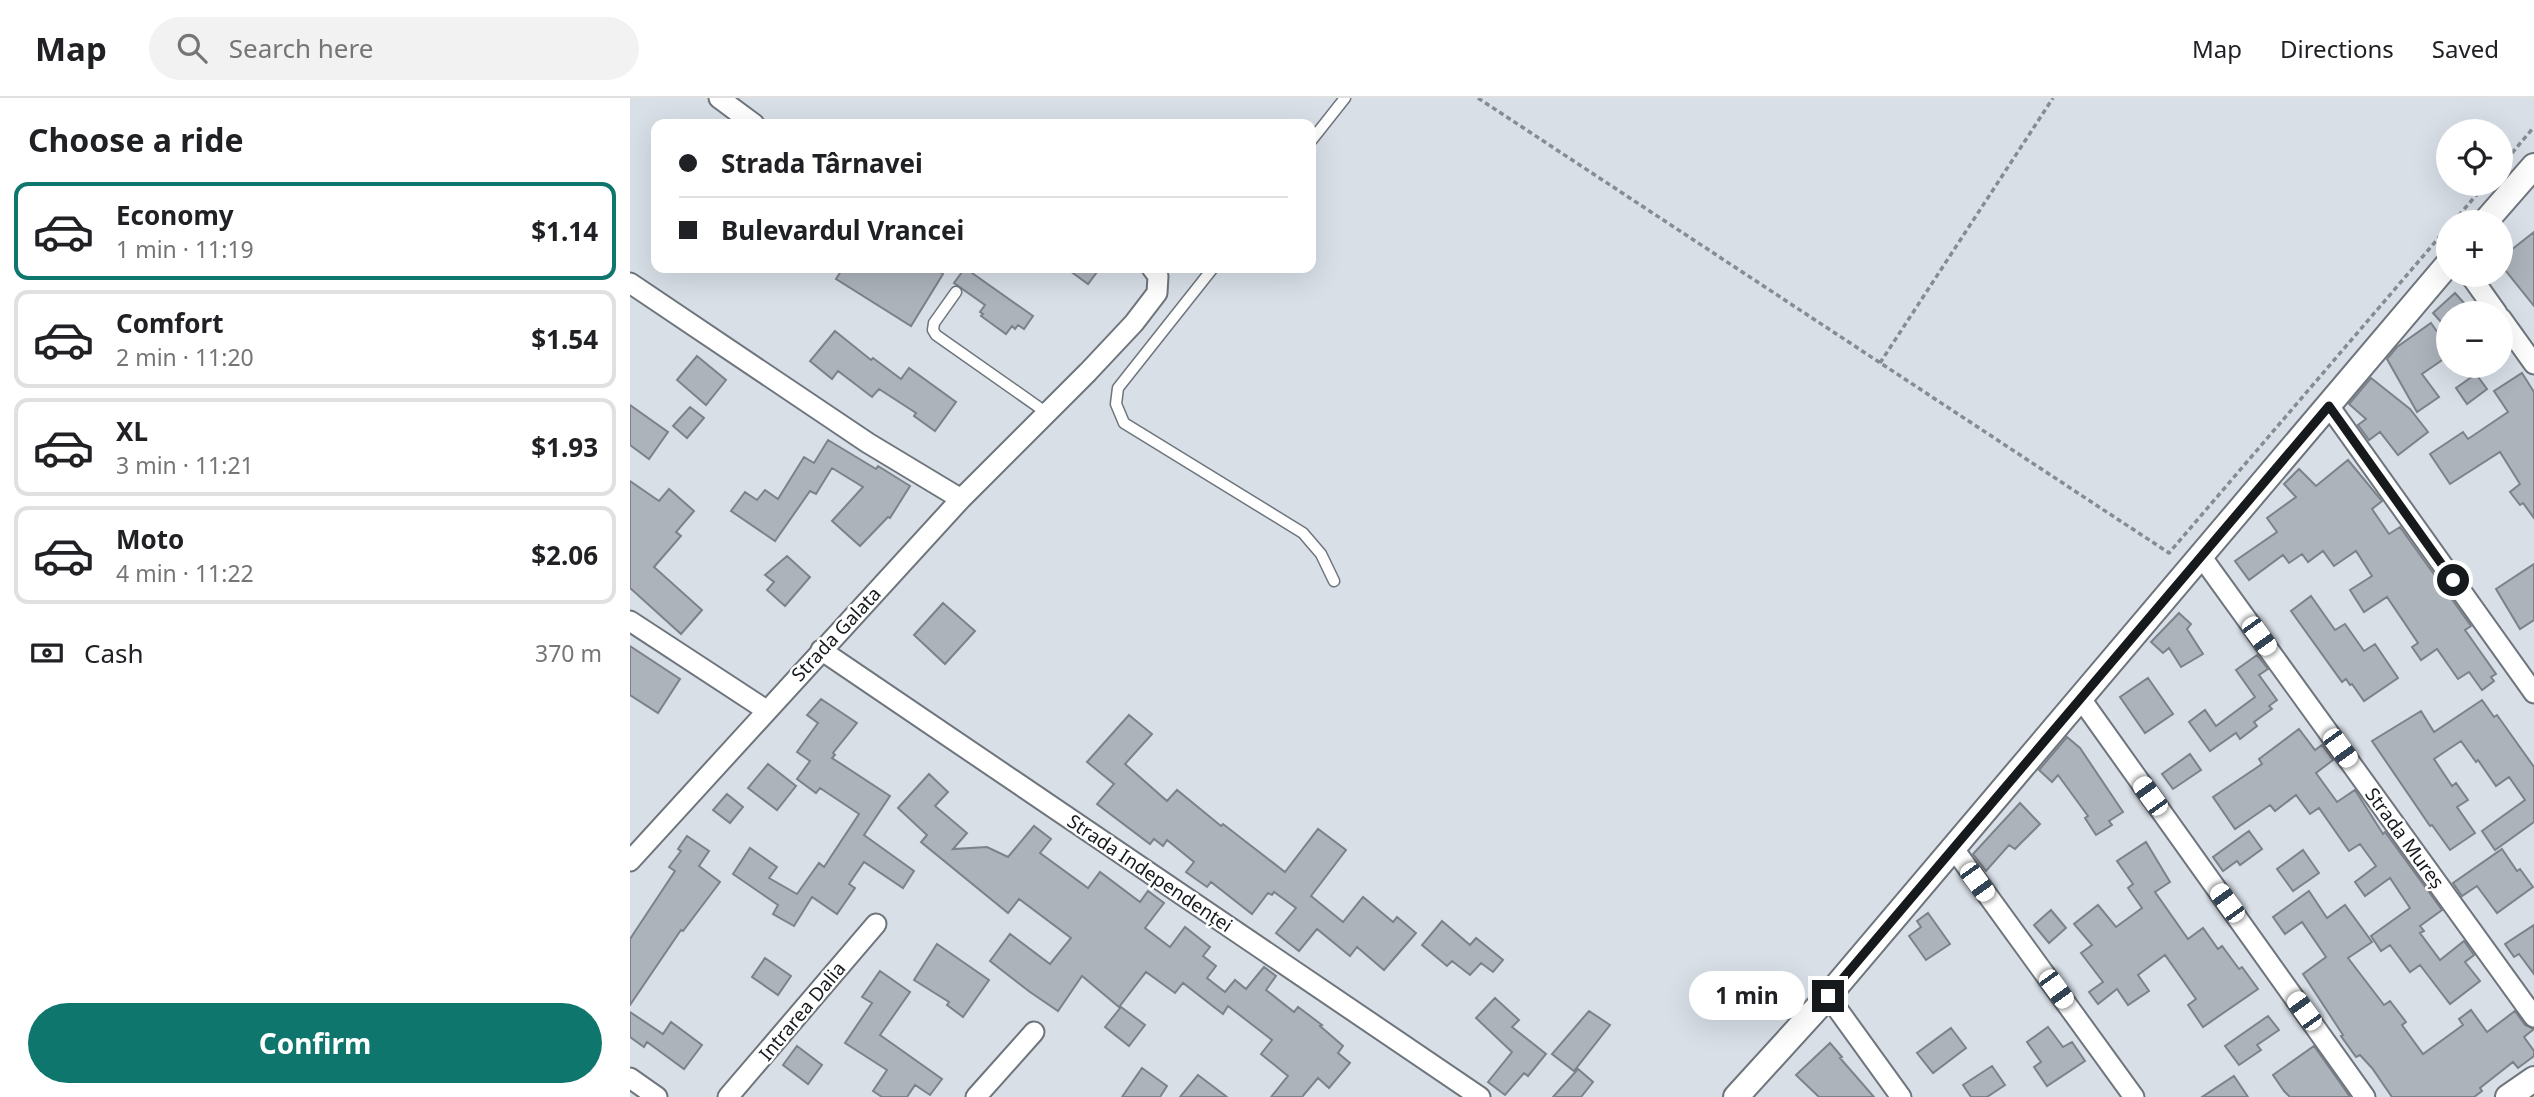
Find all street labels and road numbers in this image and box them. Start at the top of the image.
street label: Strada Galata [785,581,887,687]
street label: Strada Mureș [2360,782,2450,894]
street label: Strada Independenței [1062,808,1238,938]
street label: Intrarea Dalia [753,956,851,1066]

